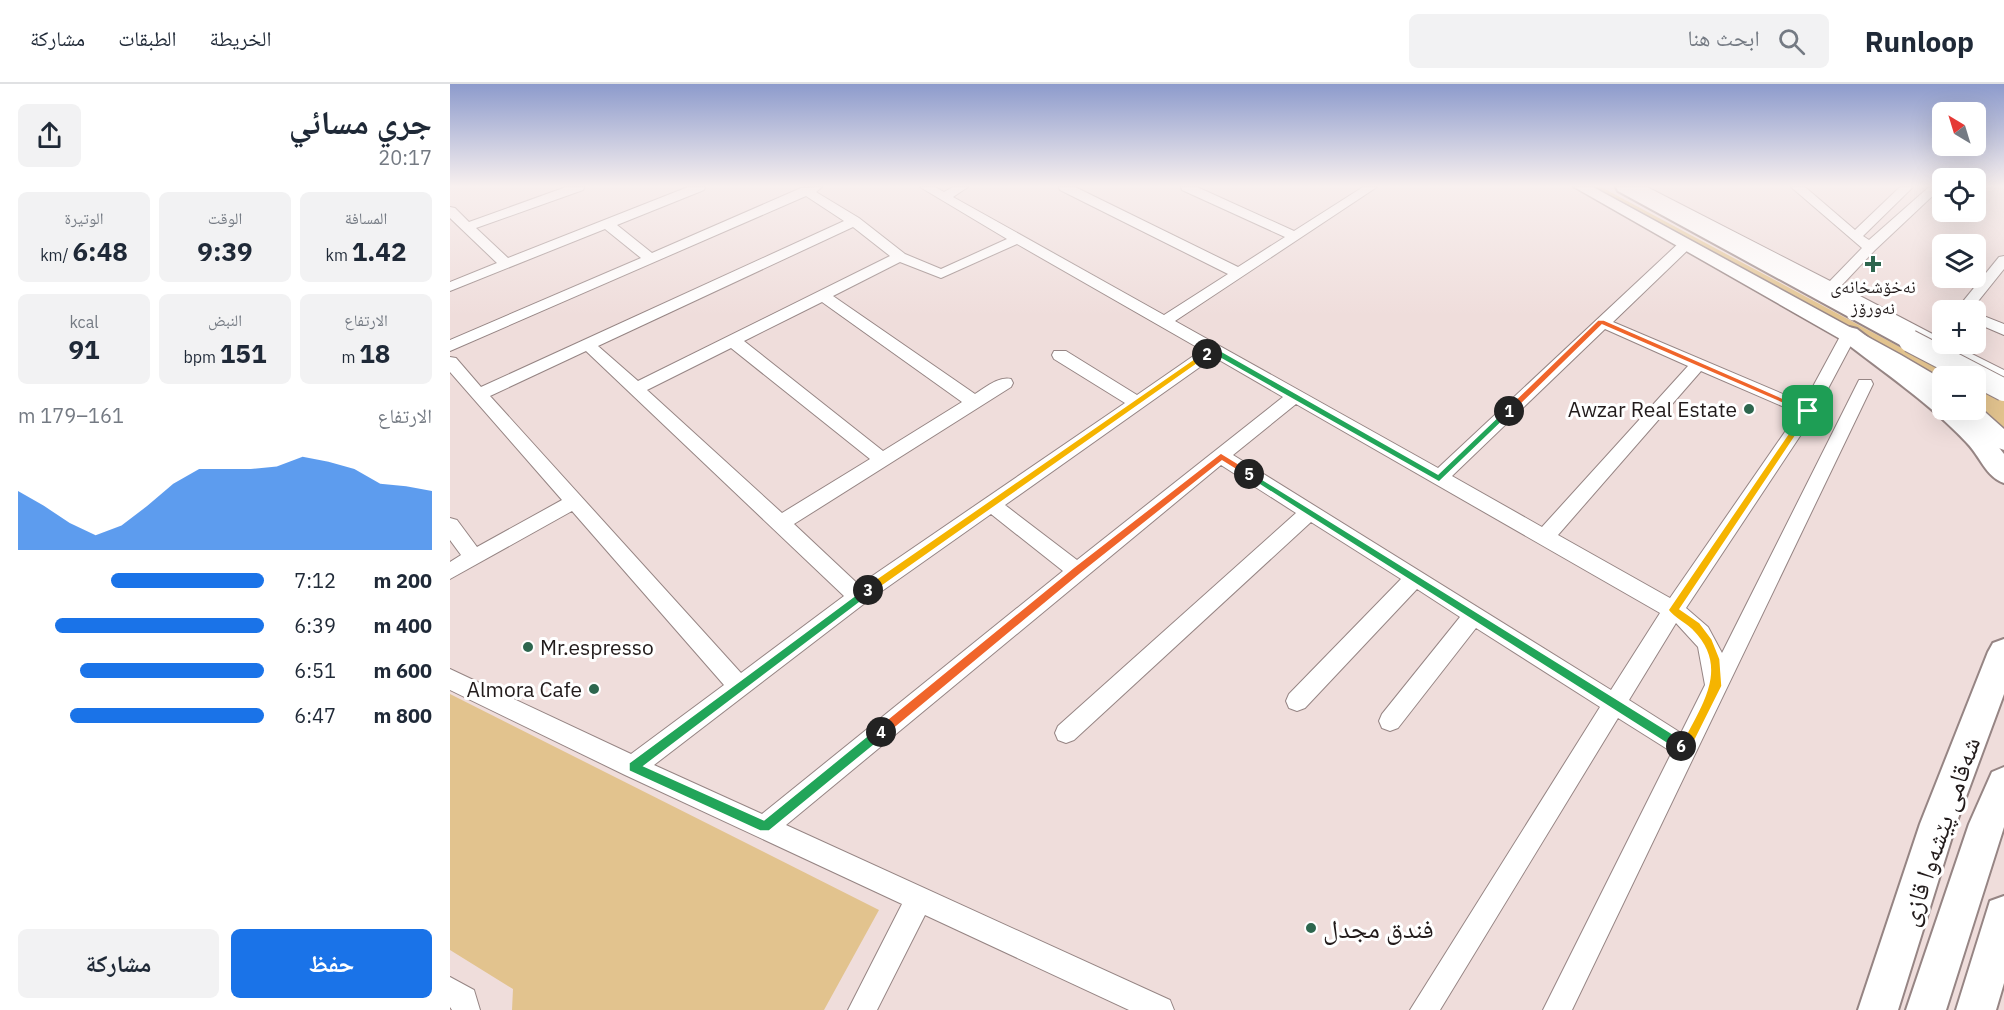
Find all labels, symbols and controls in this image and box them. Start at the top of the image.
search box [1409,14,1829,68]
text: ابحث هنا [1687,23,1760,52]
text: Runloop [1865,23,1974,60]
text: مشاركة [30,24,85,52]
text: الطبقات [118,24,177,52]
text: الخريطة [210,24,271,52]
icon: search [1775,25,1808,58]
text: جري مسائي [289,100,432,143]
north arrow [1932,102,1986,156]
map controls [1932,102,1986,420]
button: share [18,104,81,167]
text: 20:17 [378,144,432,171]
button: locate [1932,168,1986,222]
text: الوتيرة [65,208,103,228]
text: الوقت [208,208,242,228]
text: المسافة [345,208,387,228]
text: 6:48 [72,234,128,268]
text: 9:39 [197,234,253,268]
text: 1.42 [352,234,407,268]
button: layers [1932,234,1986,288]
text: /km [40,245,72,265]
text: km [325,245,352,265]
marker: نەخۆشخانەی نەورۆز [1864,255,1882,273]
place label: نەخۆشخانەی نەورۆز [1830,275,1916,319]
button: + [1932,300,1986,354]
text: النبض [208,310,242,330]
text: الارتفاع [344,310,388,330]
text: kcal [69,312,99,332]
text: 91 [68,332,100,366]
text: 151 [220,336,267,370]
text: 18 [359,336,390,370]
pin: 2 [1192,339,1222,369]
text: 2 [1202,344,1212,364]
text: bpm [183,347,220,367]
text: m [342,347,359,367]
button: − [1932,366,1986,420]
pin [1782,385,1833,436]
icon: arrive [1791,394,1824,427]
place label: Awzar Real Estate [1568,395,1737,423]
pin: 1 [1494,396,1524,426]
text: 1 [1504,401,1514,421]
text: 161–179 m [18,402,124,429]
text: الارتفاع [377,402,432,429]
marker: Awzar Real Estate [1742,402,1756,416]
pin: 5 [1234,459,1264,489]
text: 5 [1244,464,1254,484]
text: 7:12 [294,567,336,594]
text: 200 m [373,567,432,594]
pin: 3 [853,575,883,605]
text: 3 [863,580,873,600]
text: 6:39 [294,612,336,639]
text: 400 m [373,612,432,639]
place label: Mr.espresso [540,633,654,661]
marker: Mr.espresso [521,640,535,654]
text: 6:51 [294,657,336,684]
text: 600 m [373,657,432,684]
place label: Almora Cafe [466,675,582,703]
marker: Almora Cafe [587,682,601,696]
text: 6:47 [294,702,336,729]
text: 800 m [373,702,432,729]
pin: 4 [866,717,896,747]
text: 4 [876,722,886,742]
pin: 6 [1666,731,1696,761]
street label: شەقامی پێشەوا قازی [1891,732,1987,930]
text: 6 [1676,736,1686,756]
place label: فندق مجدل [1323,911,1434,945]
marker: فندق مجدل [1304,921,1318,935]
button: مشاركة [18,929,219,998]
button: حفظ [231,929,432,998]

